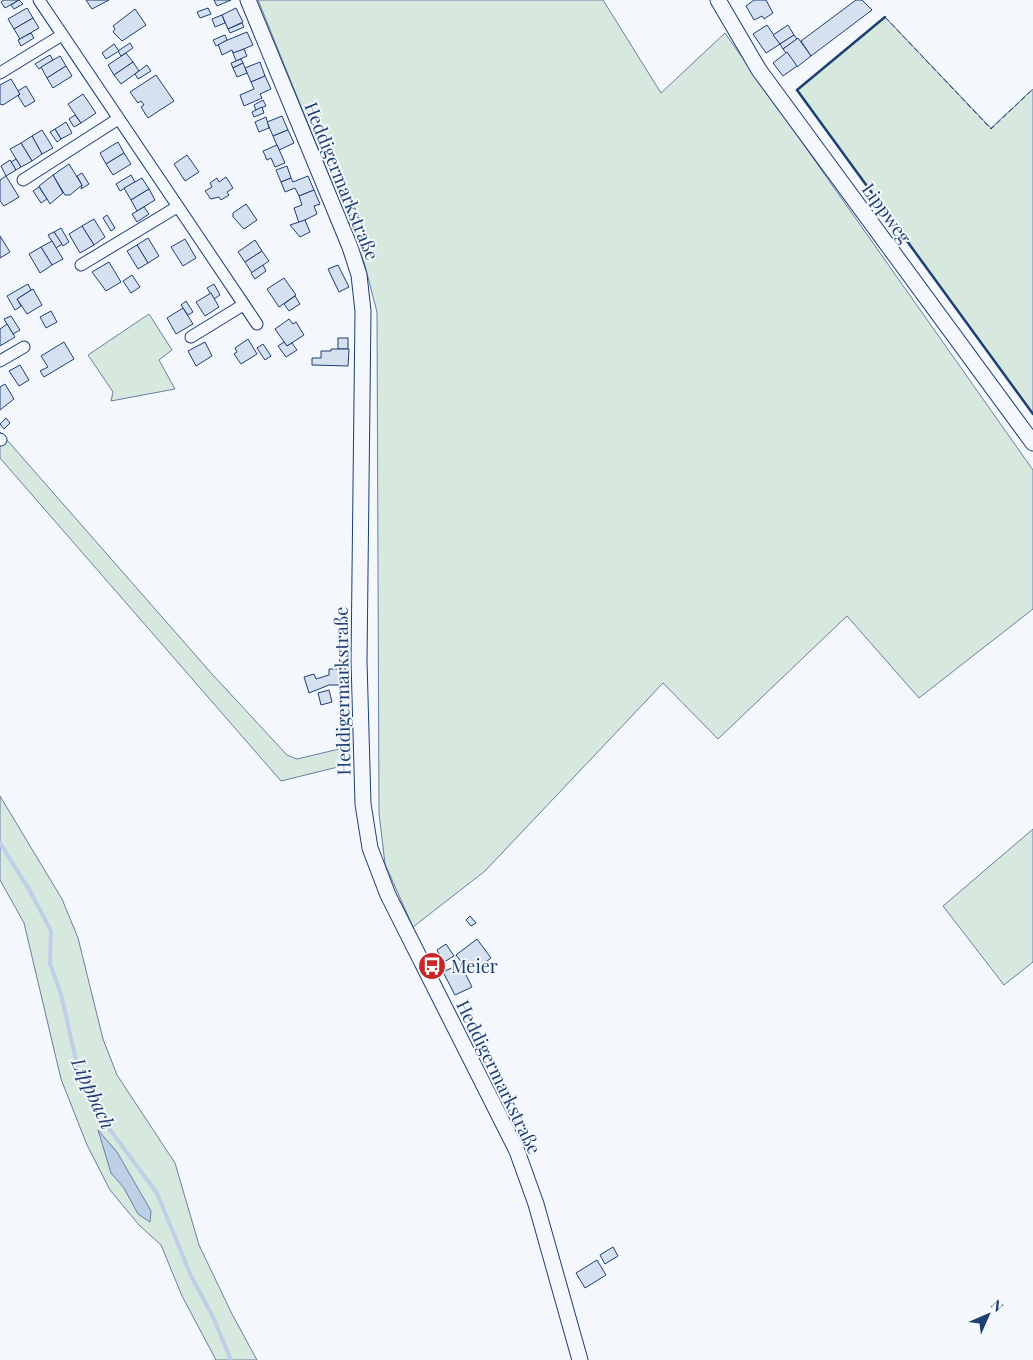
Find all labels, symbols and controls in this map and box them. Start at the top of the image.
street label: Heddigermarkstraße [299,98,385,264]
street label: Lippweg [857,178,917,248]
street label: Heddigermarkstraße [329,607,355,775]
bus stop icon: Meier [417,951,447,981]
place label: Meier [451,954,498,978]
street label: Heddigermarkstraße [451,996,547,1158]
water label: Lippbach [66,1052,122,1133]
north arrow [963,1290,1013,1340]
text: N [987,1295,1008,1316]

